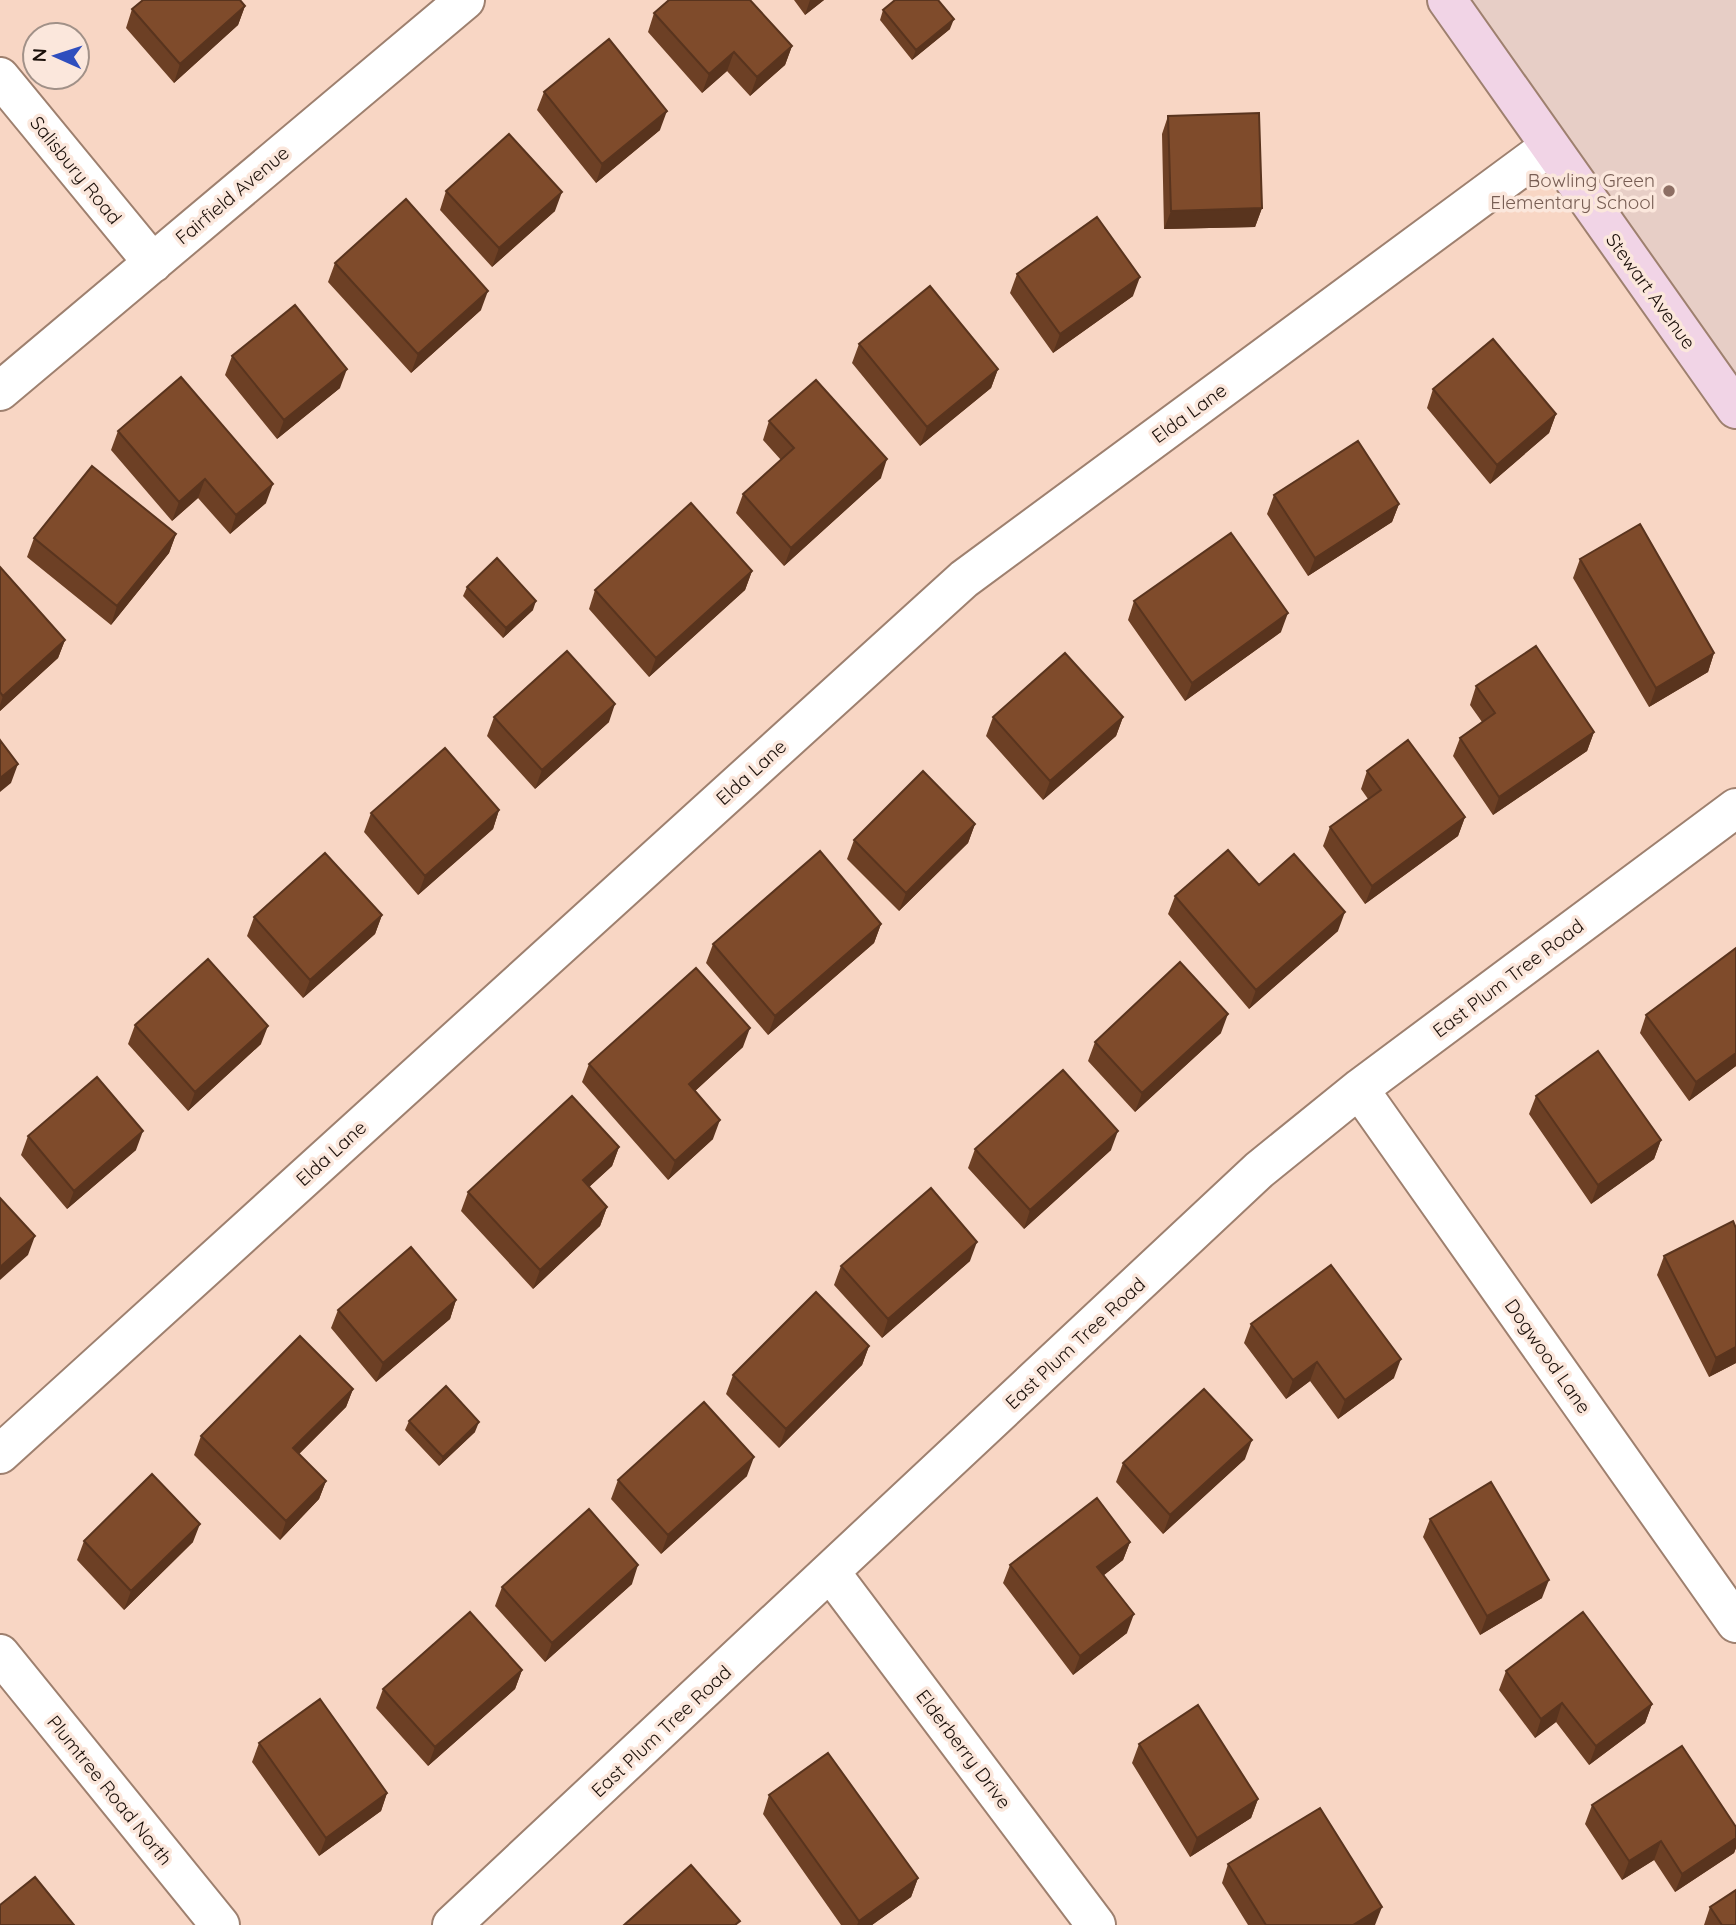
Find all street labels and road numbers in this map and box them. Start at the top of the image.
street label: Salisbury Road [25,111,127,229]
street label: Fairfield Avenue [170,141,294,249]
street label: Stewart Avenue [1601,228,1701,354]
street label: Elda Lane [1147,378,1231,448]
street label: Elda Lane [711,734,791,810]
street label: East Plum Tree Road [1428,913,1588,1043]
street label: Elda Lane [291,1115,371,1191]
street label: East Plum Tree Road [1000,1272,1150,1414]
street label: Dogwood Lane [1500,1294,1596,1418]
street label: East Plum Tree Road [586,1660,736,1802]
street label: Elderberry Drive [911,1685,1017,1813]
street label: Plumtree Road North [42,1710,178,1870]

